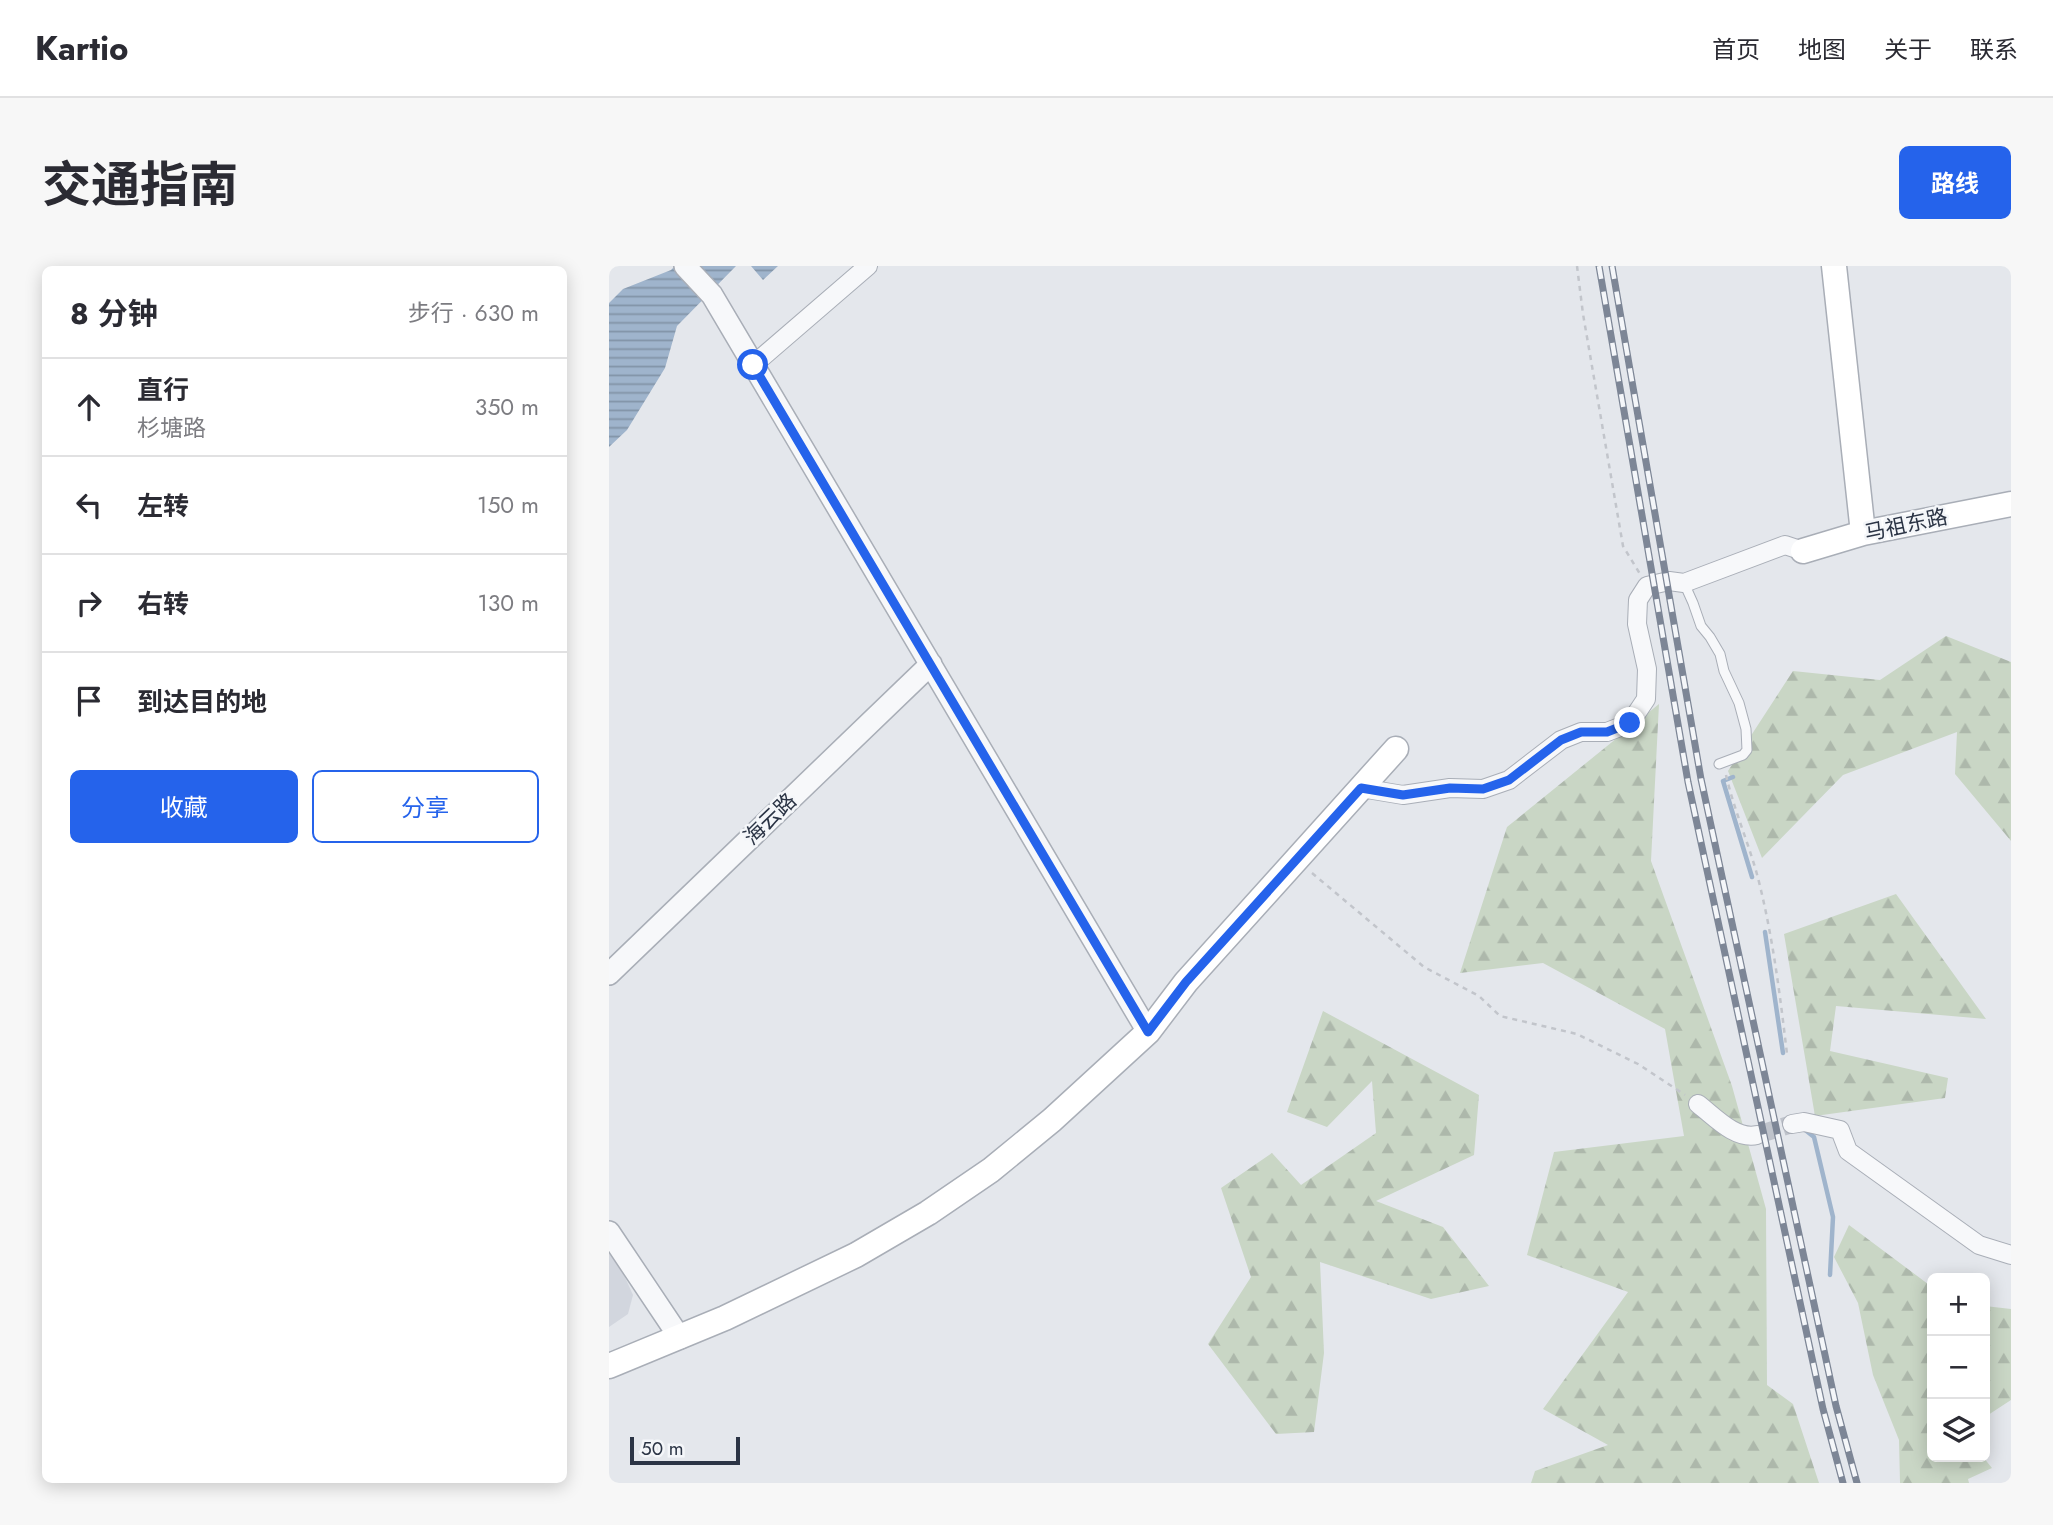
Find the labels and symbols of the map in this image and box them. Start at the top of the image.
route start [737,349,768,380]
street label: 马祖东路 [1862,502,1950,548]
route end [1614,707,1645,738]
street label: 海云路 [737,786,803,852]
scale bar [630,1434,740,1466]

